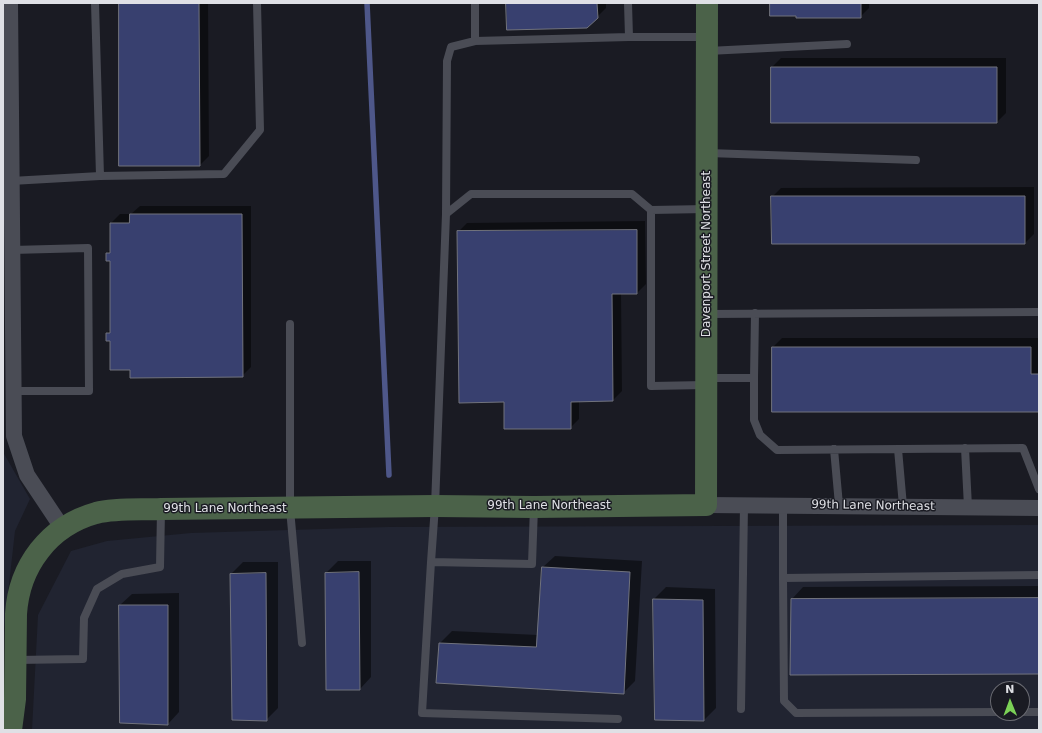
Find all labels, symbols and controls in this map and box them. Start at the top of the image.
street label: Davenport Street Northeast [700,171,714,337]
street label: 99th Lane Northeast [811,498,935,514]
street label: 99th Lane Northeast [487,499,611,513]
street label: 99th Lane Northeast [163,502,287,516]
north arrow [990,681,1030,721]
text: N [1005,683,1015,696]

